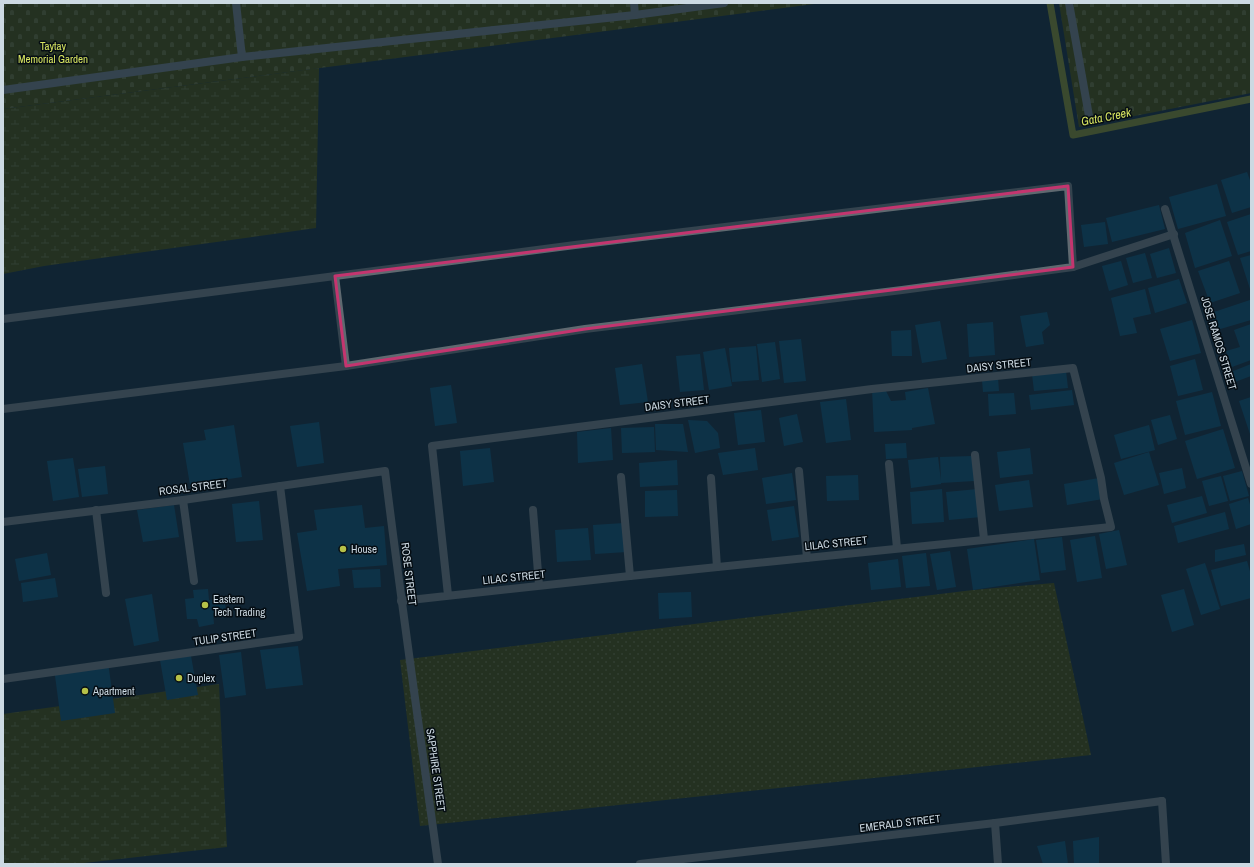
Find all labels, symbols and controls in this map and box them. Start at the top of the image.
park label: Taytay Memorial Garden [18,39,88,66]
water label: Gata Creek [1080,104,1133,130]
street label: JOSE RAMOS STREET [1198,294,1240,392]
street label: DAISY STREET [966,355,1033,375]
street label: DAISY STREET [644,392,711,414]
street label: ROSAL STREET [158,476,228,498]
street label: LILAC STREET [804,533,869,553]
place label: House [351,542,377,556]
street label: ROSE STREET [398,542,420,607]
marker: House [338,544,348,554]
street label: LILAC STREET [482,567,547,587]
place label: Eastern Tech Trading [213,592,265,619]
marker: Eastern Tech Trading [200,600,210,610]
street label: TULIP STREET [193,626,258,648]
place label: Duplex [187,671,216,685]
marker: Duplex [174,673,184,683]
place label: Apartment [92,684,135,698]
marker: Apartment [80,686,90,696]
street label: SAPPHIRE STREET [423,728,449,813]
street label: EMERALD STREET [859,811,942,835]

